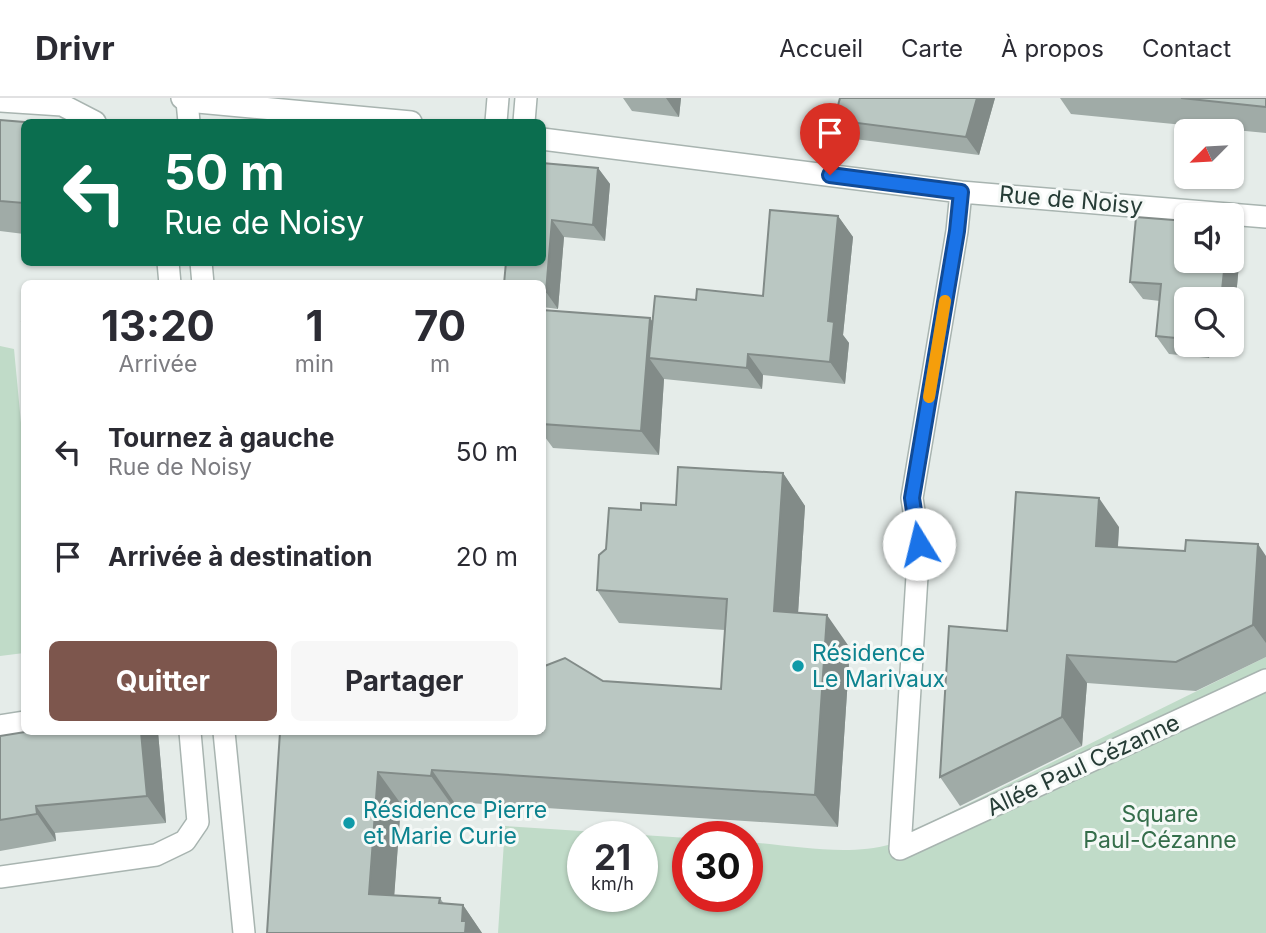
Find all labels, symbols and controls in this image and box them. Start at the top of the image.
text: Drivr [35,28,115,68]
text: Accueil [779,34,863,63]
text: Carte [901,34,963,63]
text: À propos [1001,34,1104,63]
text: Contact [1142,34,1231,63]
pin [800,103,860,175]
icon: arrive [811,114,849,152]
north arrow [1174,119,1244,189]
map controls [1174,119,1244,357]
text: 50 m [164,143,285,202]
icon: left [49,147,140,238]
street label: Rue de Noisy [998,180,1144,220]
text: Rue de Noisy [164,203,364,242]
button: sound [1174,203,1244,273]
button: search [1174,287,1244,357]
text: 13:20 [101,300,215,351]
text: 1 [305,300,324,351]
text: 70 [414,300,466,351]
text: Arrivée [119,350,197,378]
text: min [295,350,334,378]
text: m [430,350,450,378]
text: Tournez à gauche [108,422,334,453]
icon: left [49,433,87,471]
text: 50 m [456,436,518,467]
text: Rue de Noisy [108,453,252,481]
position arrow [882,507,956,581]
icon: arrive [49,538,87,576]
text: Arrivée à destination [108,541,373,572]
text: 20 m [456,541,518,572]
place label: Résidence Le Marivaux [812,639,945,693]
button: Quitter [49,641,277,721]
button: Partager [291,641,518,721]
marker: Résidence Le Marivaux [790,658,806,674]
street label: Allée Paul Cézanne [982,708,1184,822]
place label: Résidence Pierre et Marie Curie [363,796,547,850]
park label: Square Paul-Cézanne [1083,800,1237,854]
marker: Résidence Pierre et Marie Curie [341,815,357,831]
speed limit sign: 30 [672,821,763,912]
text: 21 [594,836,631,878]
text: km/h [591,873,634,894]

